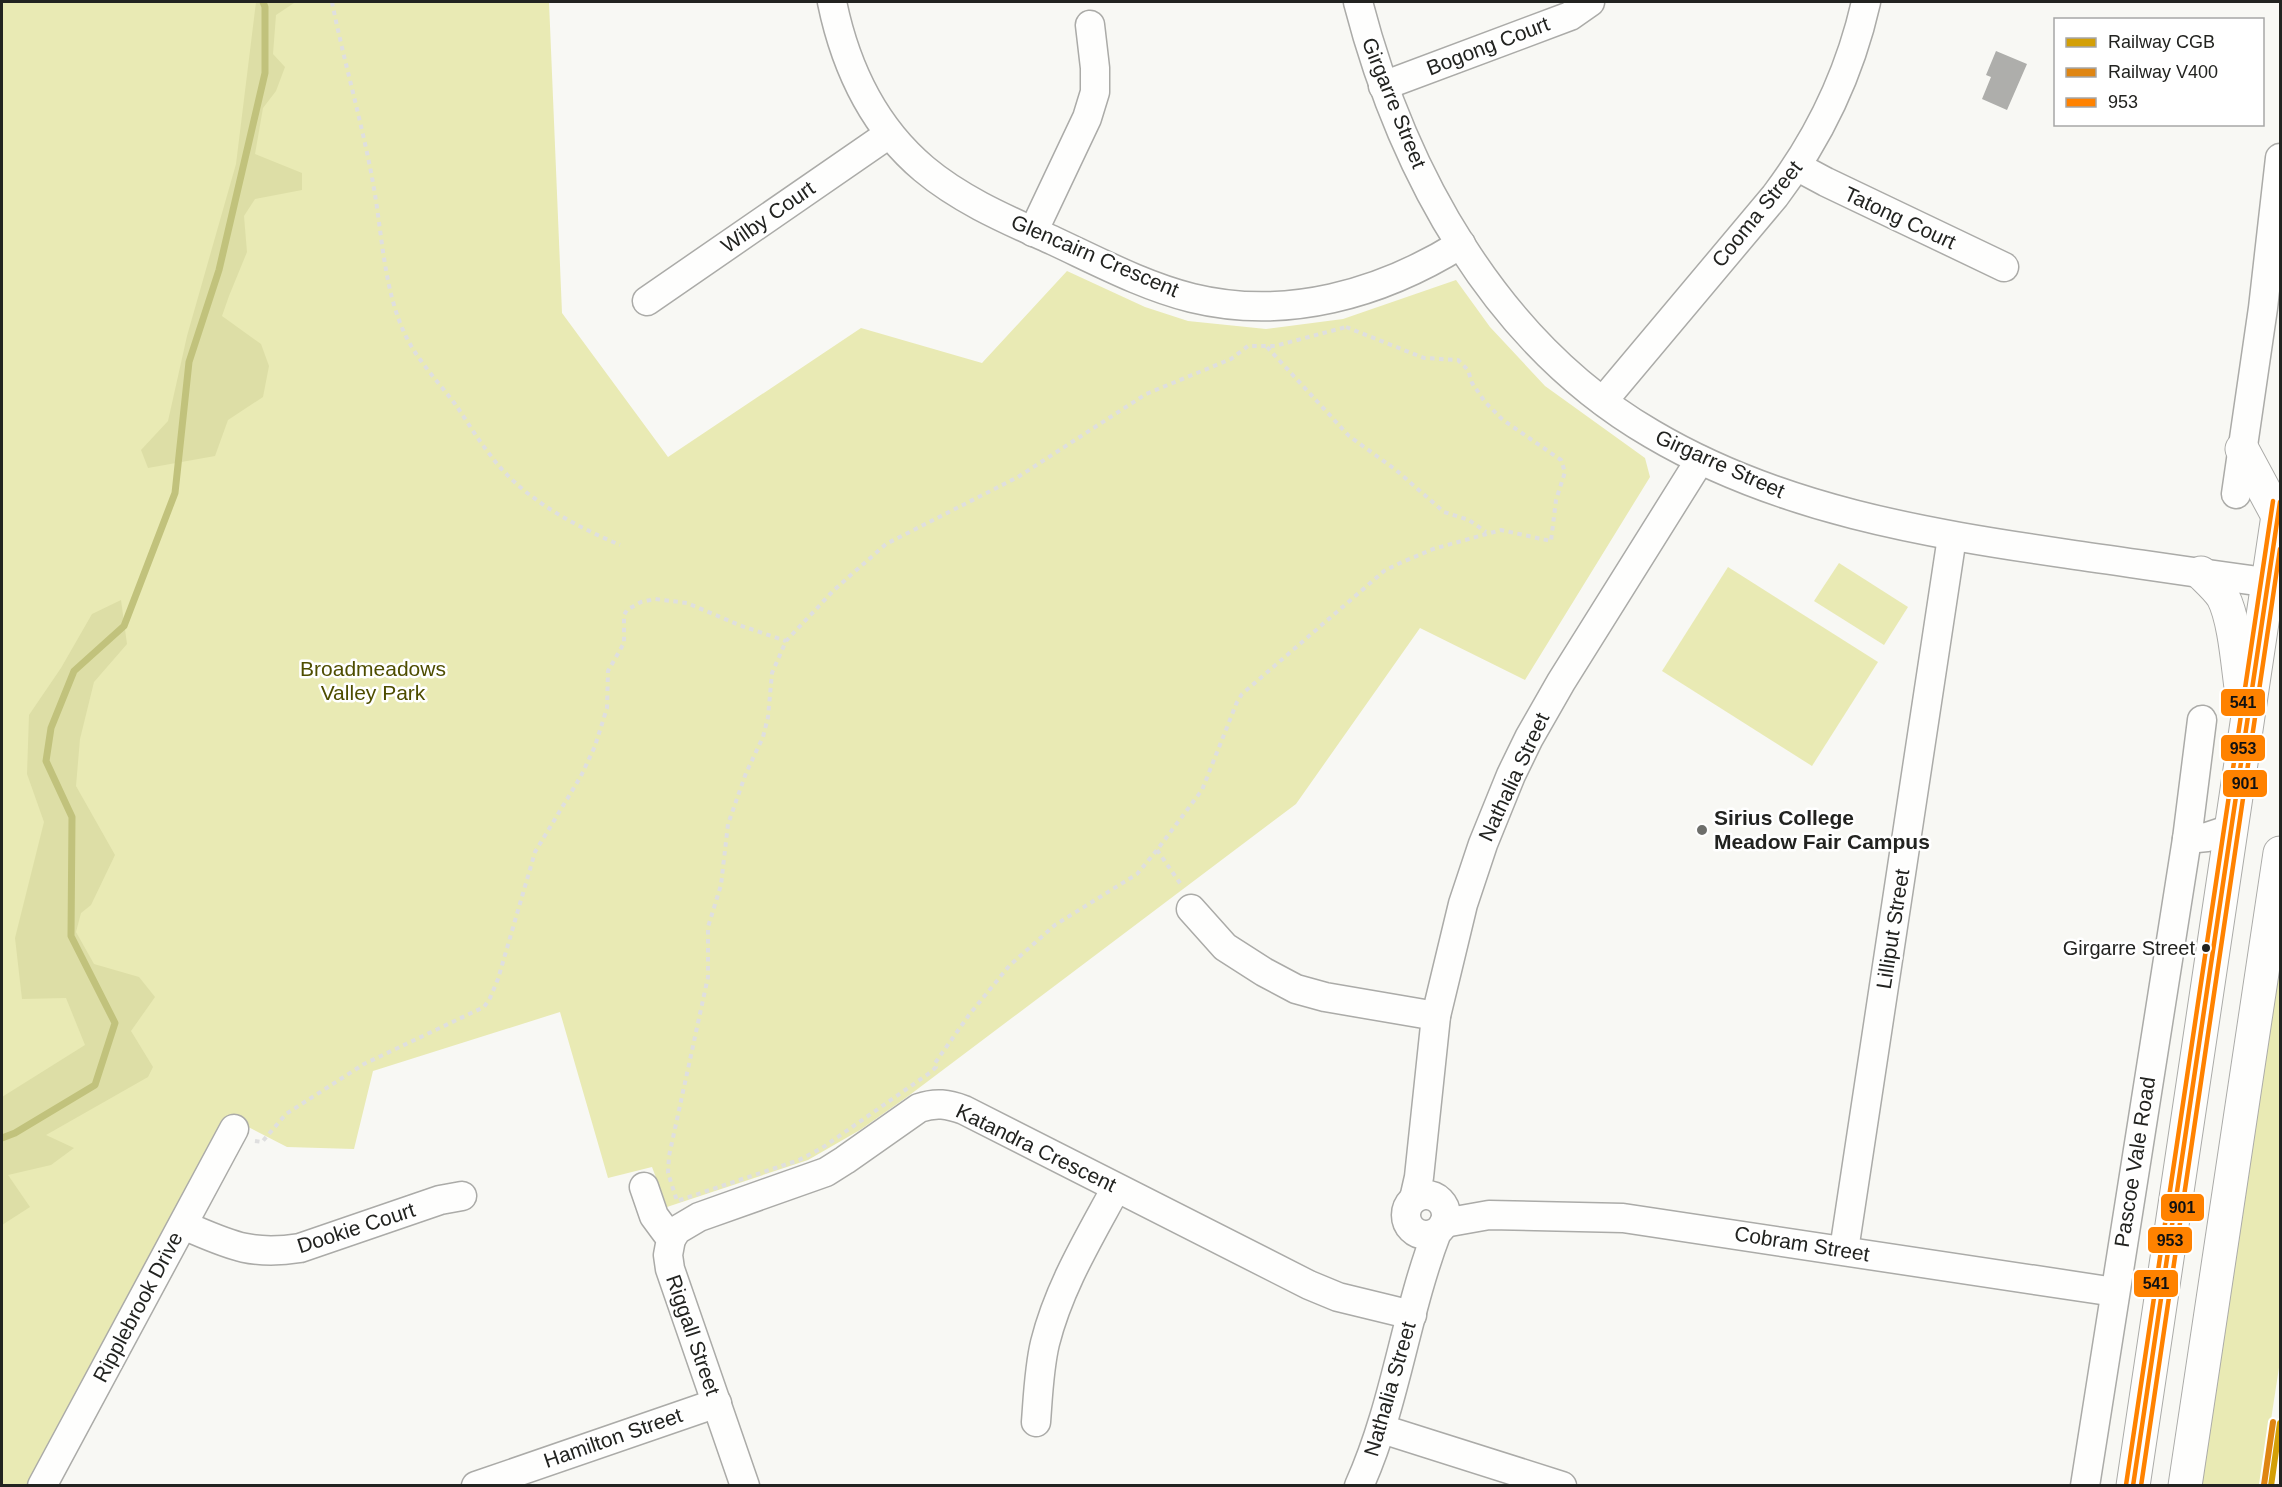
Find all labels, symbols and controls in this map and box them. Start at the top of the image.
street label: Bogong Court [1423,12,1553,79]
legend [2054,18,2264,126]
text: Railway CGB [2108,32,2215,52]
street label: Girgarre Street [1358,34,1431,172]
text: Railway V400 [2108,62,2218,82]
text: 953 [2108,92,2138,112]
street label: Cooma Street [1707,156,1806,271]
street label: Wilby Court [717,176,819,257]
street label: Tatong Court [1841,182,1960,253]
street label: Glencairn Crescent [1008,210,1183,301]
street label: Girgarre Street [1652,425,1788,502]
park label: Broadmeadows Valley Park [300,657,446,704]
line badge: 541 [2220,688,2266,717]
text: 541 [2230,694,2256,711]
street label: Nathalia Street [1474,709,1553,845]
line badge: 953 [2220,734,2266,762]
text: 953 [2230,740,2256,757]
line badge: 901 [2222,769,2268,798]
text: 901 [2232,775,2258,792]
place label: Sirius College Meadow Fair Campus [1714,806,1930,853]
marker: Sirius College Meadow Fair Campus [1695,823,1709,837]
street label: Lilliput Street [1872,867,1913,991]
place label: Girgarre Street [2063,937,2195,959]
marker: Girgarre Street [2200,942,2212,954]
street label: Pascoe Vale Road [2110,1075,2159,1249]
street label: Katandra Crescent [952,1099,1120,1196]
line badge: 901 [2160,1193,2205,1222]
street label: Dookie Court [294,1198,418,1257]
text: 901 [2169,1199,2195,1216]
street label: Cobram Street [1733,1221,1871,1266]
line badge: 953 [2147,1226,2193,1254]
street label: Ripplebrook Drive [88,1228,187,1386]
text: 953 [2157,1232,2183,1249]
line badge: 541 [2133,1269,2179,1298]
street label: Riggall Street [662,1271,725,1398]
text: 541 [2143,1275,2169,1292]
street label: Nathalia Street [1359,1319,1420,1459]
street label: Hamilton Street [541,1403,685,1472]

